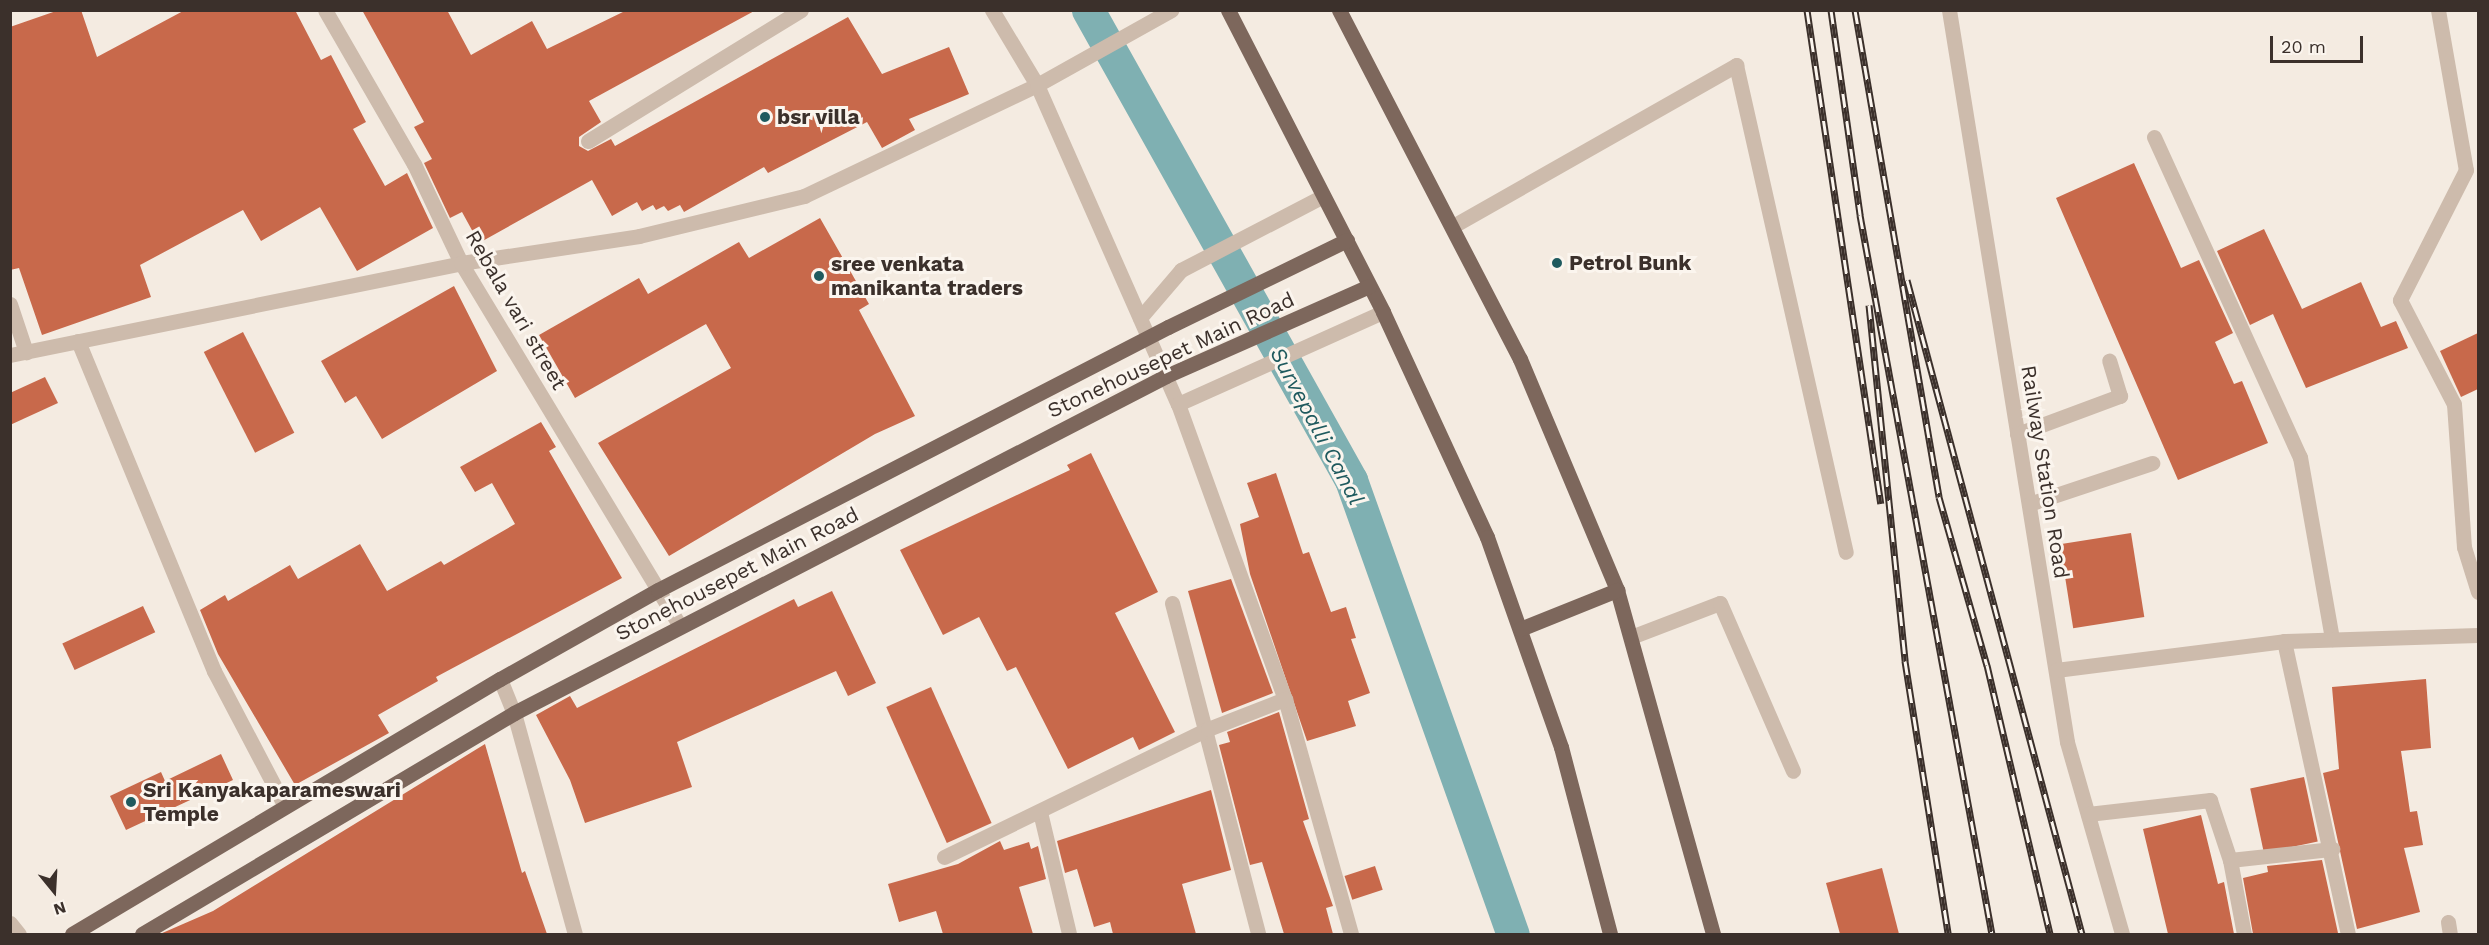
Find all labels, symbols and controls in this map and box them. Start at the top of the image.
scale bar [2273,24,2366,62]
text: 20 m [2281,36,2326,57]
place label: bsr villa [777,104,860,130]
marker: bsr villa [758,110,772,124]
street label: Rebala vari street [460,225,572,395]
place label: Petrol Bunk [1569,250,1692,276]
place label: sree venkata manikanta traders [831,251,1023,301]
marker: Petrol Bunk [1550,256,1564,270]
marker: sree venkata manikanta traders [812,269,826,283]
street label: Stonehousepet Main Road [1044,287,1298,423]
water label: Survepalli Canal [1264,343,1370,509]
street label: Railway Station Road [2016,363,2074,581]
street label: Stonehousepet Main Road [611,502,863,646]
place label: Sri Kanyakaparameswari Temple [143,777,401,827]
marker: Sri Kanyakaparameswari Temple [124,795,138,809]
north arrow [24,861,84,921]
text: N [51,898,68,919]

